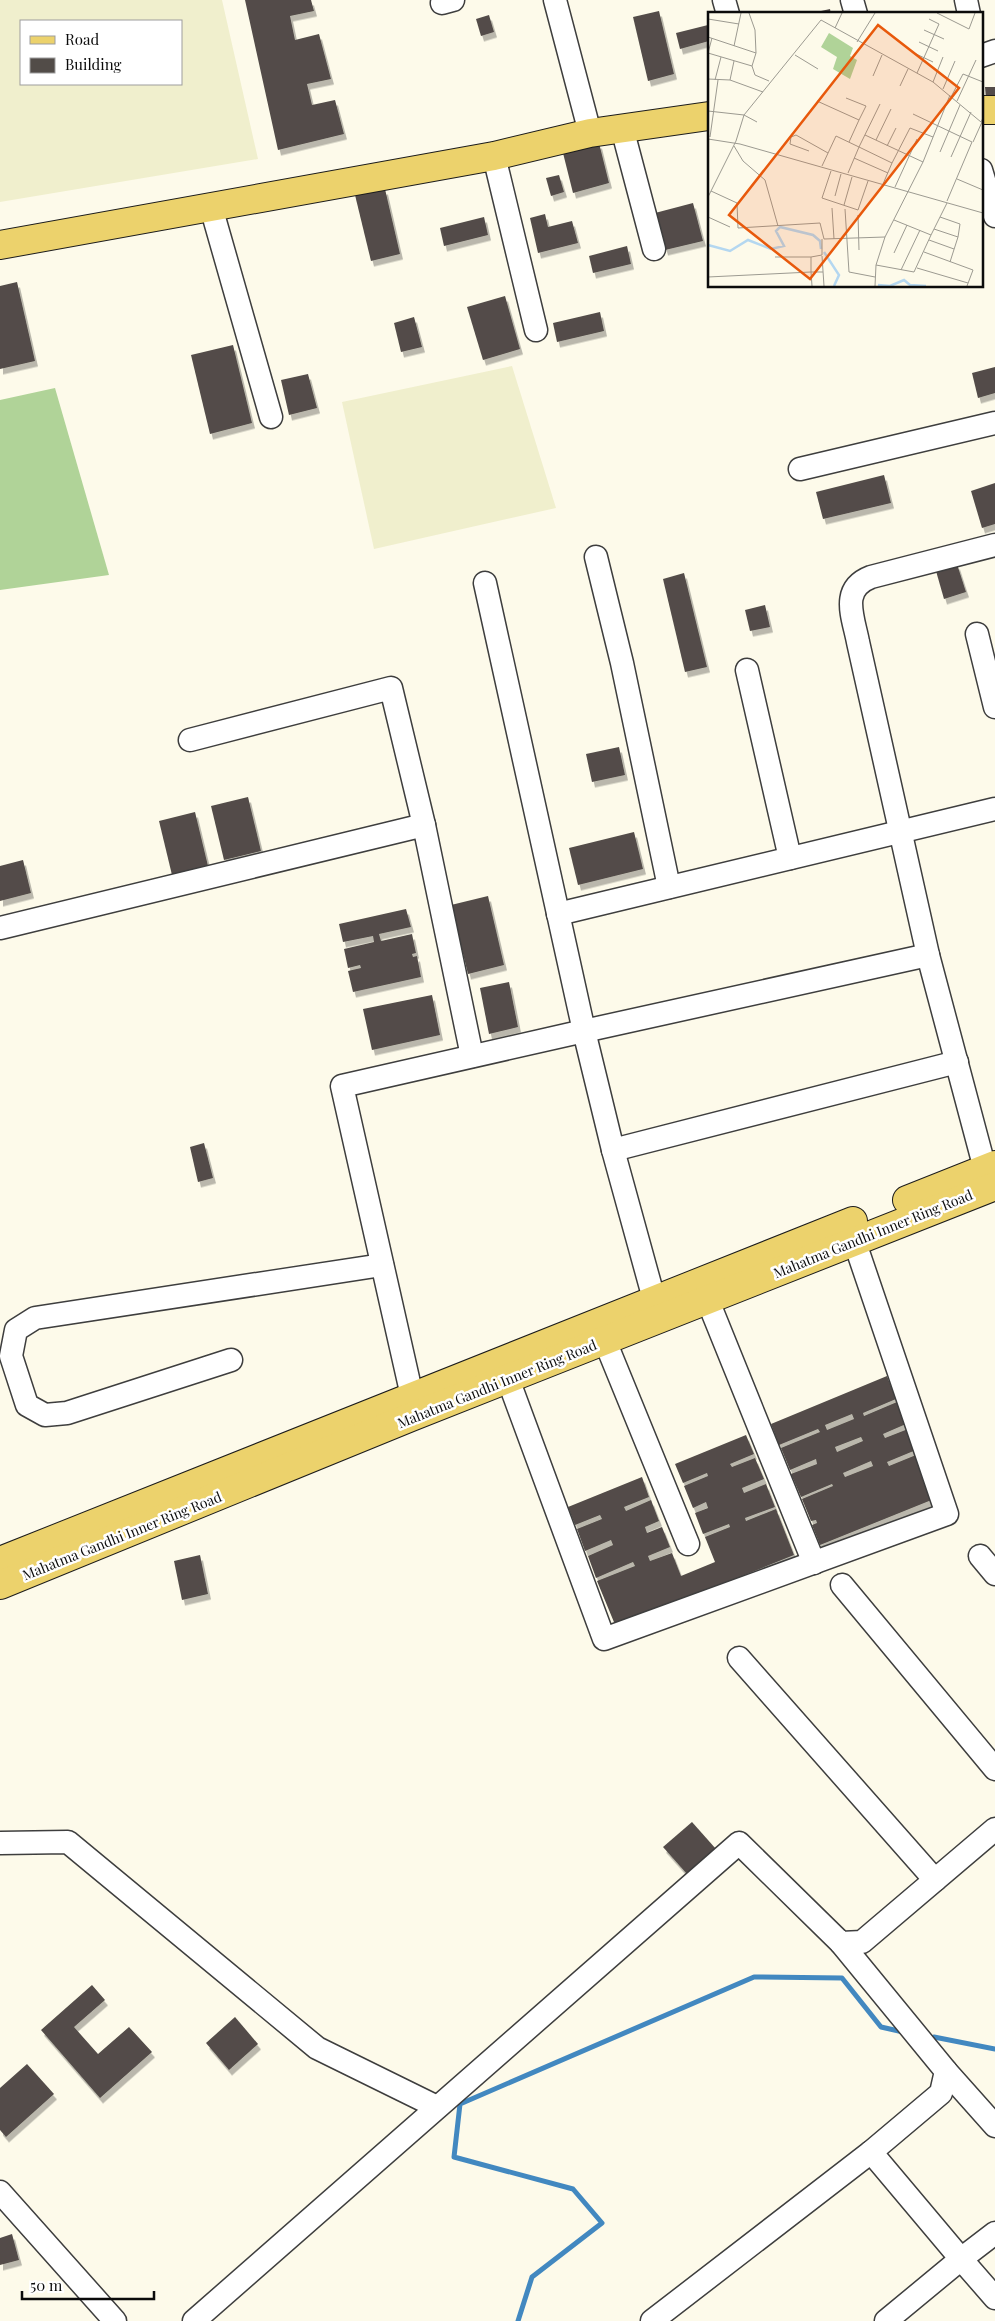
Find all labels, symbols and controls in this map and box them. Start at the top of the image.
inset map [708,12,982,288]
legend [20,20,182,85]
text: Road [65,29,99,49]
text: Building [65,54,122,74]
street label: Mahatma Gandhi Inner Ring Road [770,1185,975,1282]
street label: Mahatma Gandhi Inner Ring Road [394,1335,599,1432]
street label: Mahatma Gandhi Inner Ring Road [19,1487,224,1584]
scale bar [22,2268,155,2300]
text: 50 m [30,2275,63,2295]

